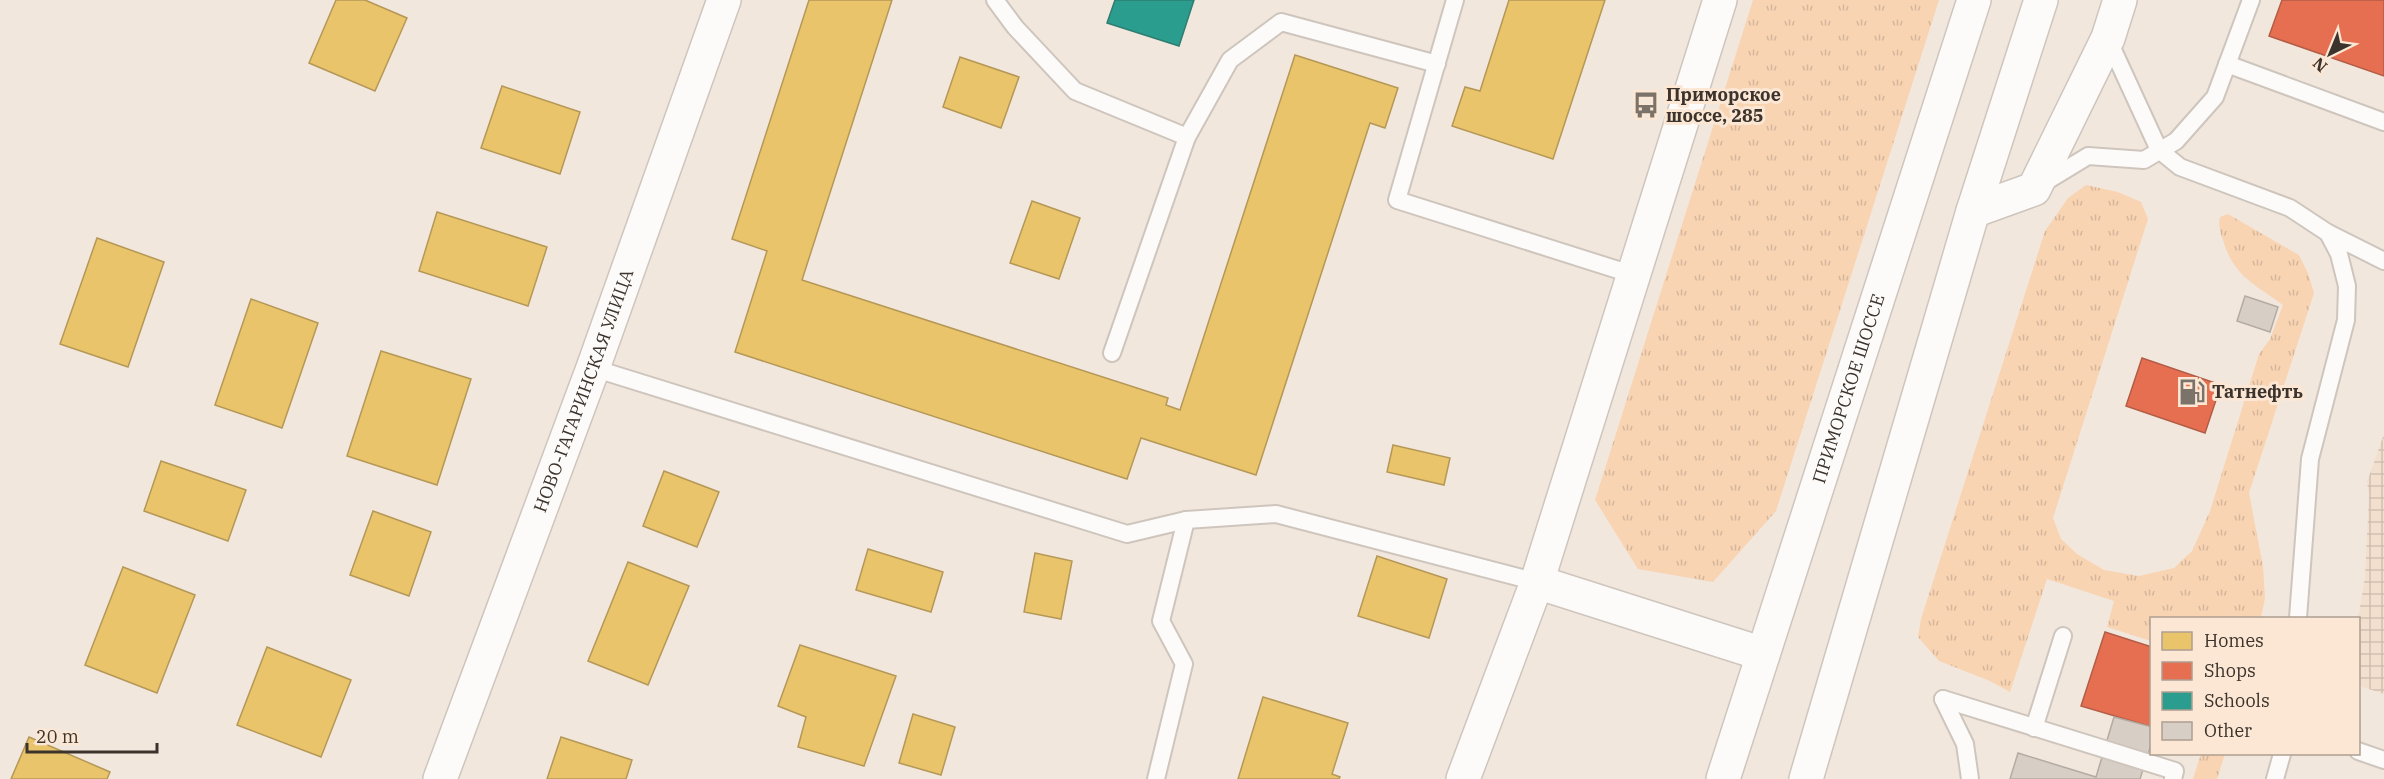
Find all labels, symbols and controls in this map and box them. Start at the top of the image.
north arrow [2300,24,2360,84]
text: N [2308,53,2331,77]
place label: Приморское шоссе, 285 [1666,83,1781,127]
bus stop icon: Приморское шоссе, 285 [1631,90,1661,120]
street label: НОВО-ГАГАРИНСКАЯ УЛИЦА [528,265,639,516]
street label: ПРИМОРСКОЕ ШОССЕ [1807,291,1890,486]
fuel station icon: Татнефть [2177,377,2207,407]
place label: Татнефть [2212,380,2303,403]
legend [2150,617,2360,755]
text: Homes [2204,629,2264,652]
text: Shops [2204,659,2256,682]
text: Schools [2204,689,2270,712]
scale bar [27,716,158,754]
text: Other [2204,719,2252,742]
text: 20 m [36,725,79,748]

